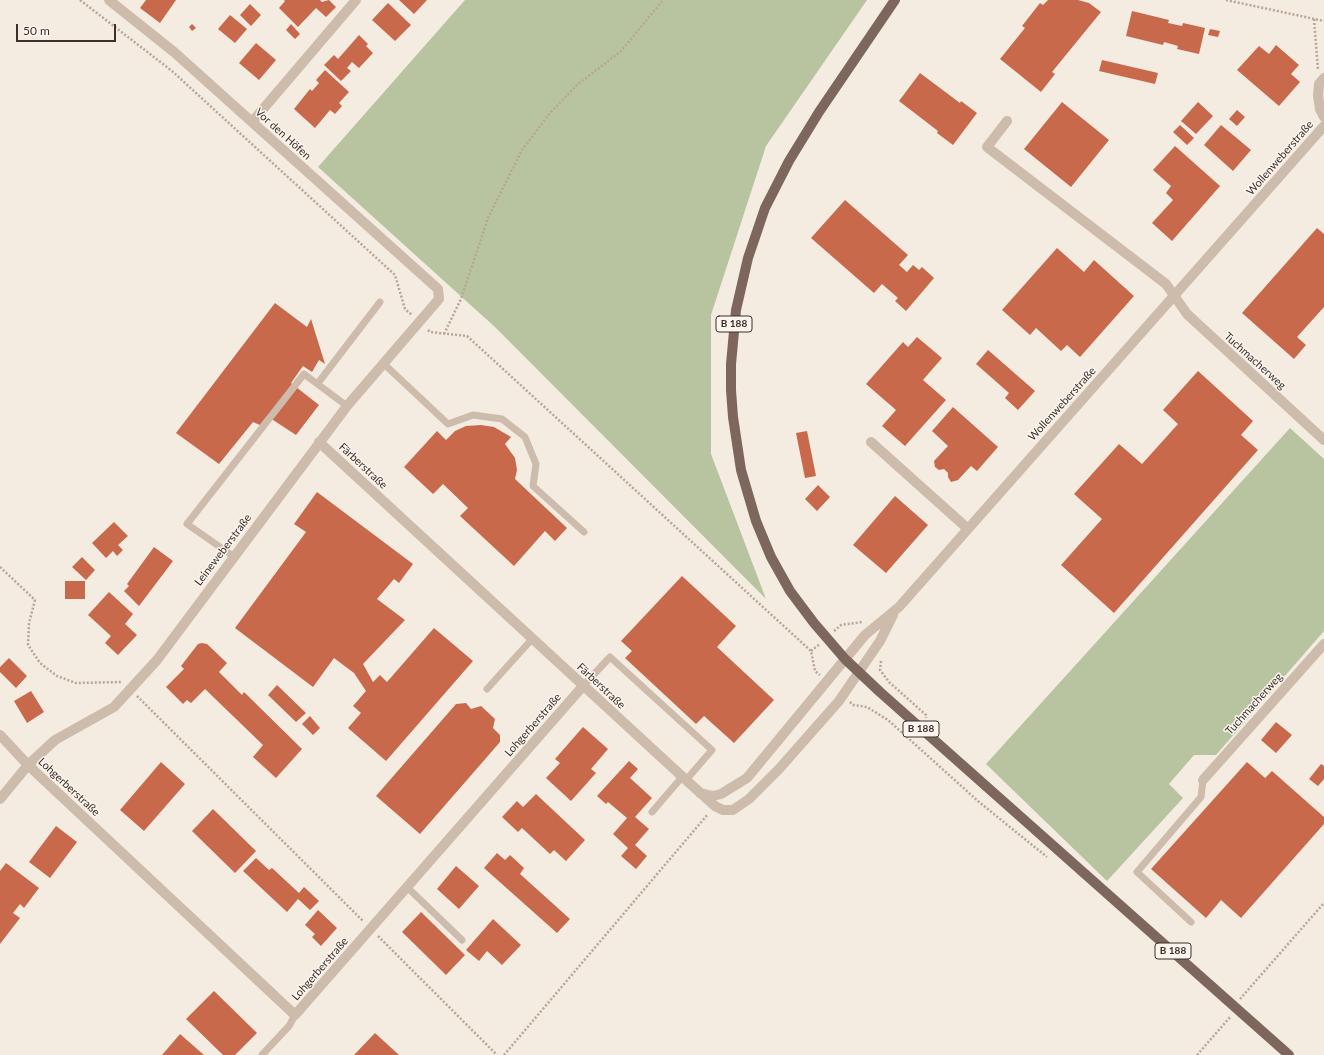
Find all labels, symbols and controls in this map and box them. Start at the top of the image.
scale bar [18,16,118,42]
text: 50 m [23,23,50,38]
street label: Vor den Höfen [252,105,314,163]
street label: Wollenweberstraße [1244,118,1316,198]
road number: B 188 [716,316,752,332]
street label: Tuchmacherweg [1221,330,1289,392]
street label: Wollenweberstraße [1025,364,1099,444]
street label: Färberstraße [336,440,390,492]
street label: Leineweberstraße [192,512,254,588]
street label: Färberstraße [574,660,628,712]
street label: Tuchmacherweg [1223,670,1285,738]
street label: Lohgerberstraße [502,691,564,759]
road number: B 188 [903,721,939,737]
street label: Lohgerberstraße [36,755,102,819]
street label: Lohgerberstraße [289,935,351,1003]
road number: B 188 [1155,943,1191,959]

